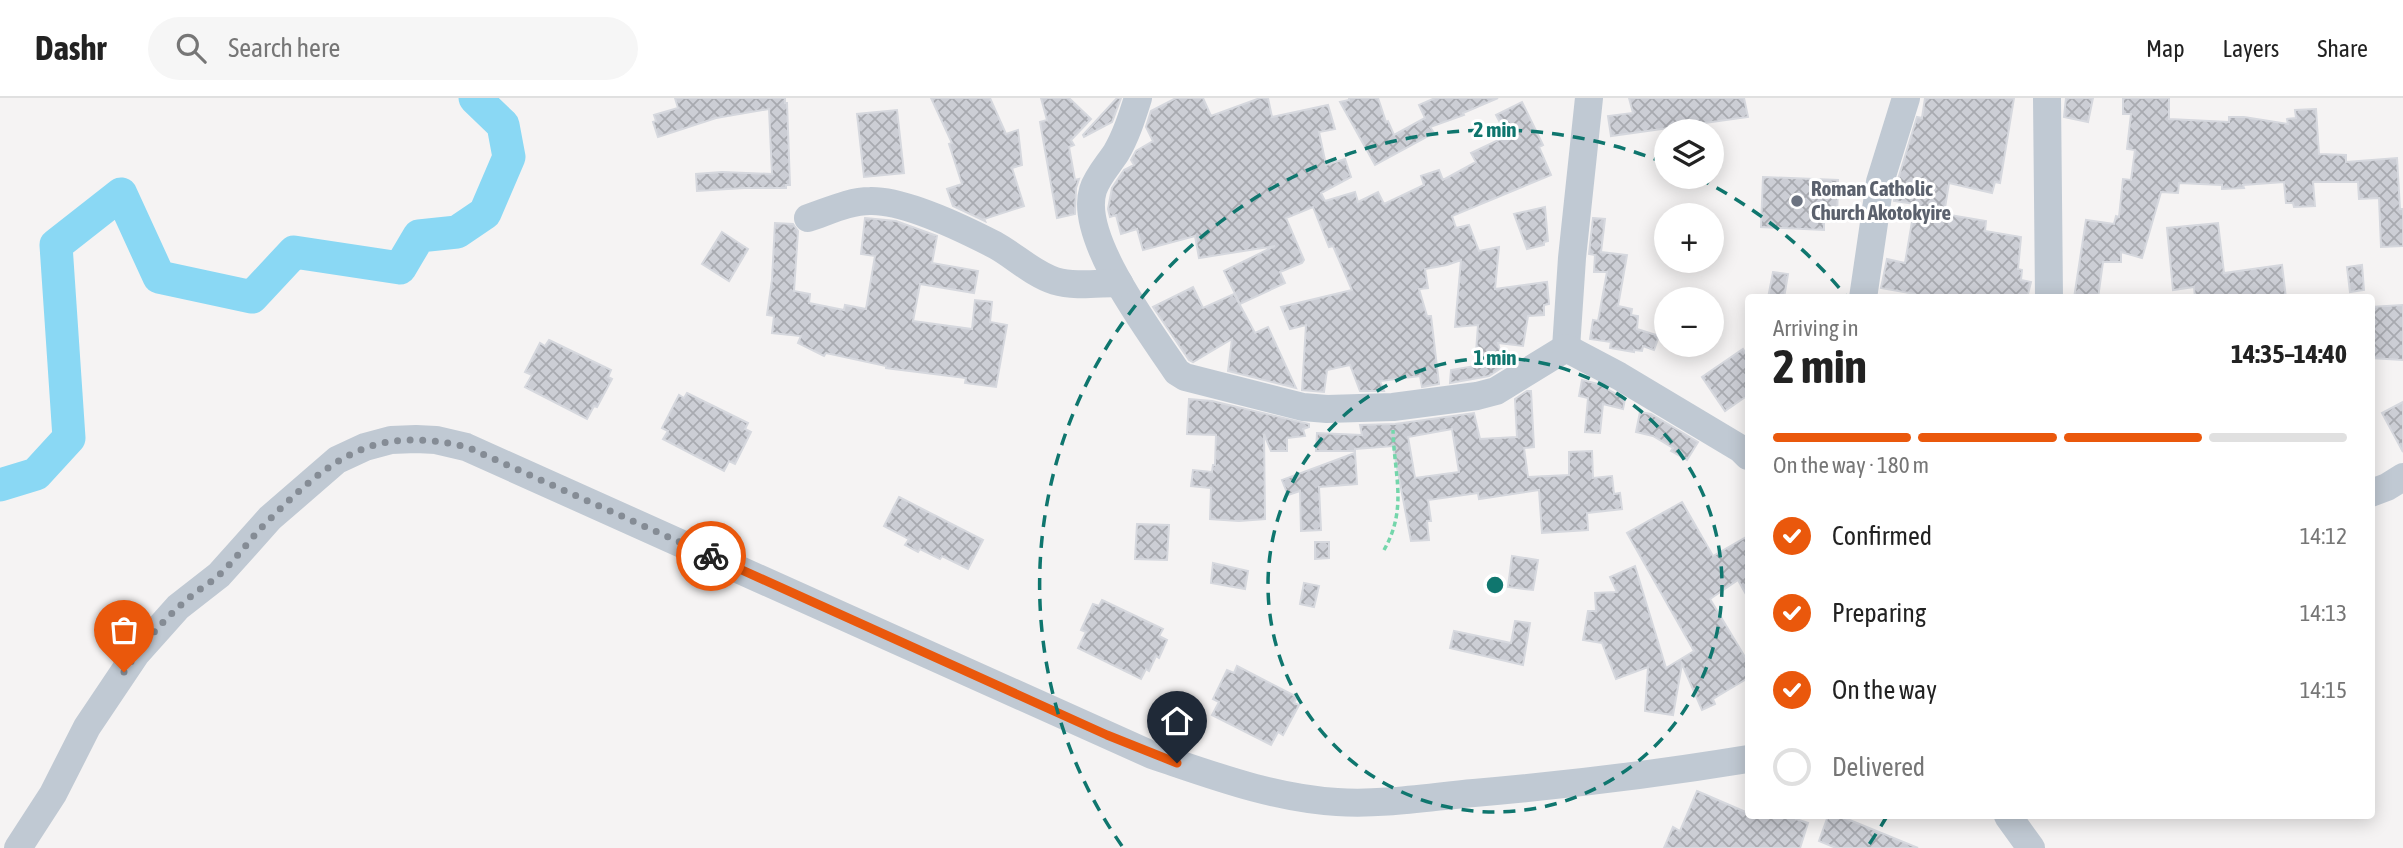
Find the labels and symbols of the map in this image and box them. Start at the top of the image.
text: 2 min [1474,117,1516,141]
place label: Roman Catholic Church Akotokyire [1811,176,1951,224]
marker: Roman Catholic Church Akotokyire [1789,193,1805,209]
text: 1 min [1474,345,1516,369]
courier [676,521,746,591]
centre of rings [1483,573,1507,597]
pin [94,600,154,672]
pin [1147,691,1207,763]

